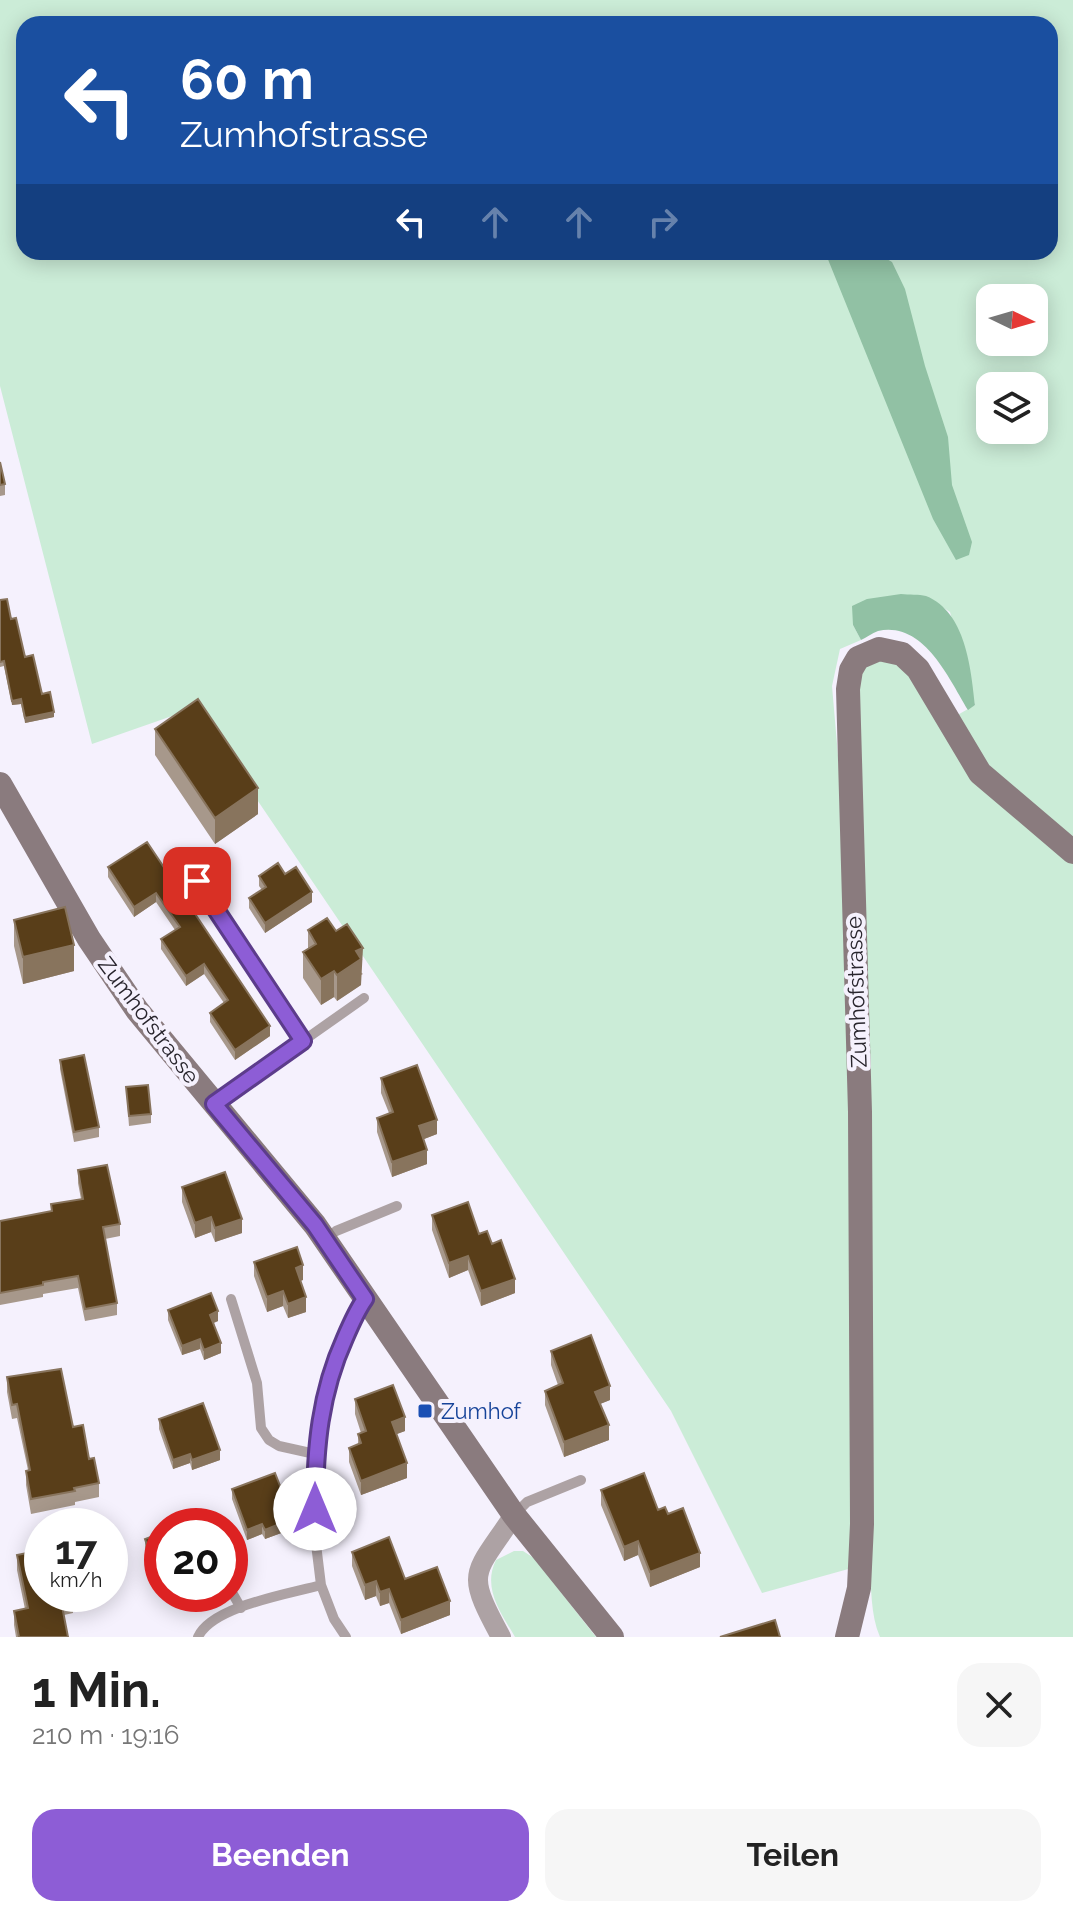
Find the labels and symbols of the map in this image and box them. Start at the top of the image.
north arrow [976,284,1048,356]
pin [163,847,231,915]
street label: Zumhofstrasse [840,916,872,1068]
street label: Zumhofstrasse [93,952,205,1088]
place label: Zumhof [441,1398,522,1424]
marker: Zumhof [416,1402,434,1420]
position arrow [273,1467,357,1551]
speed limit sign: 20 [144,1508,248,1612]

